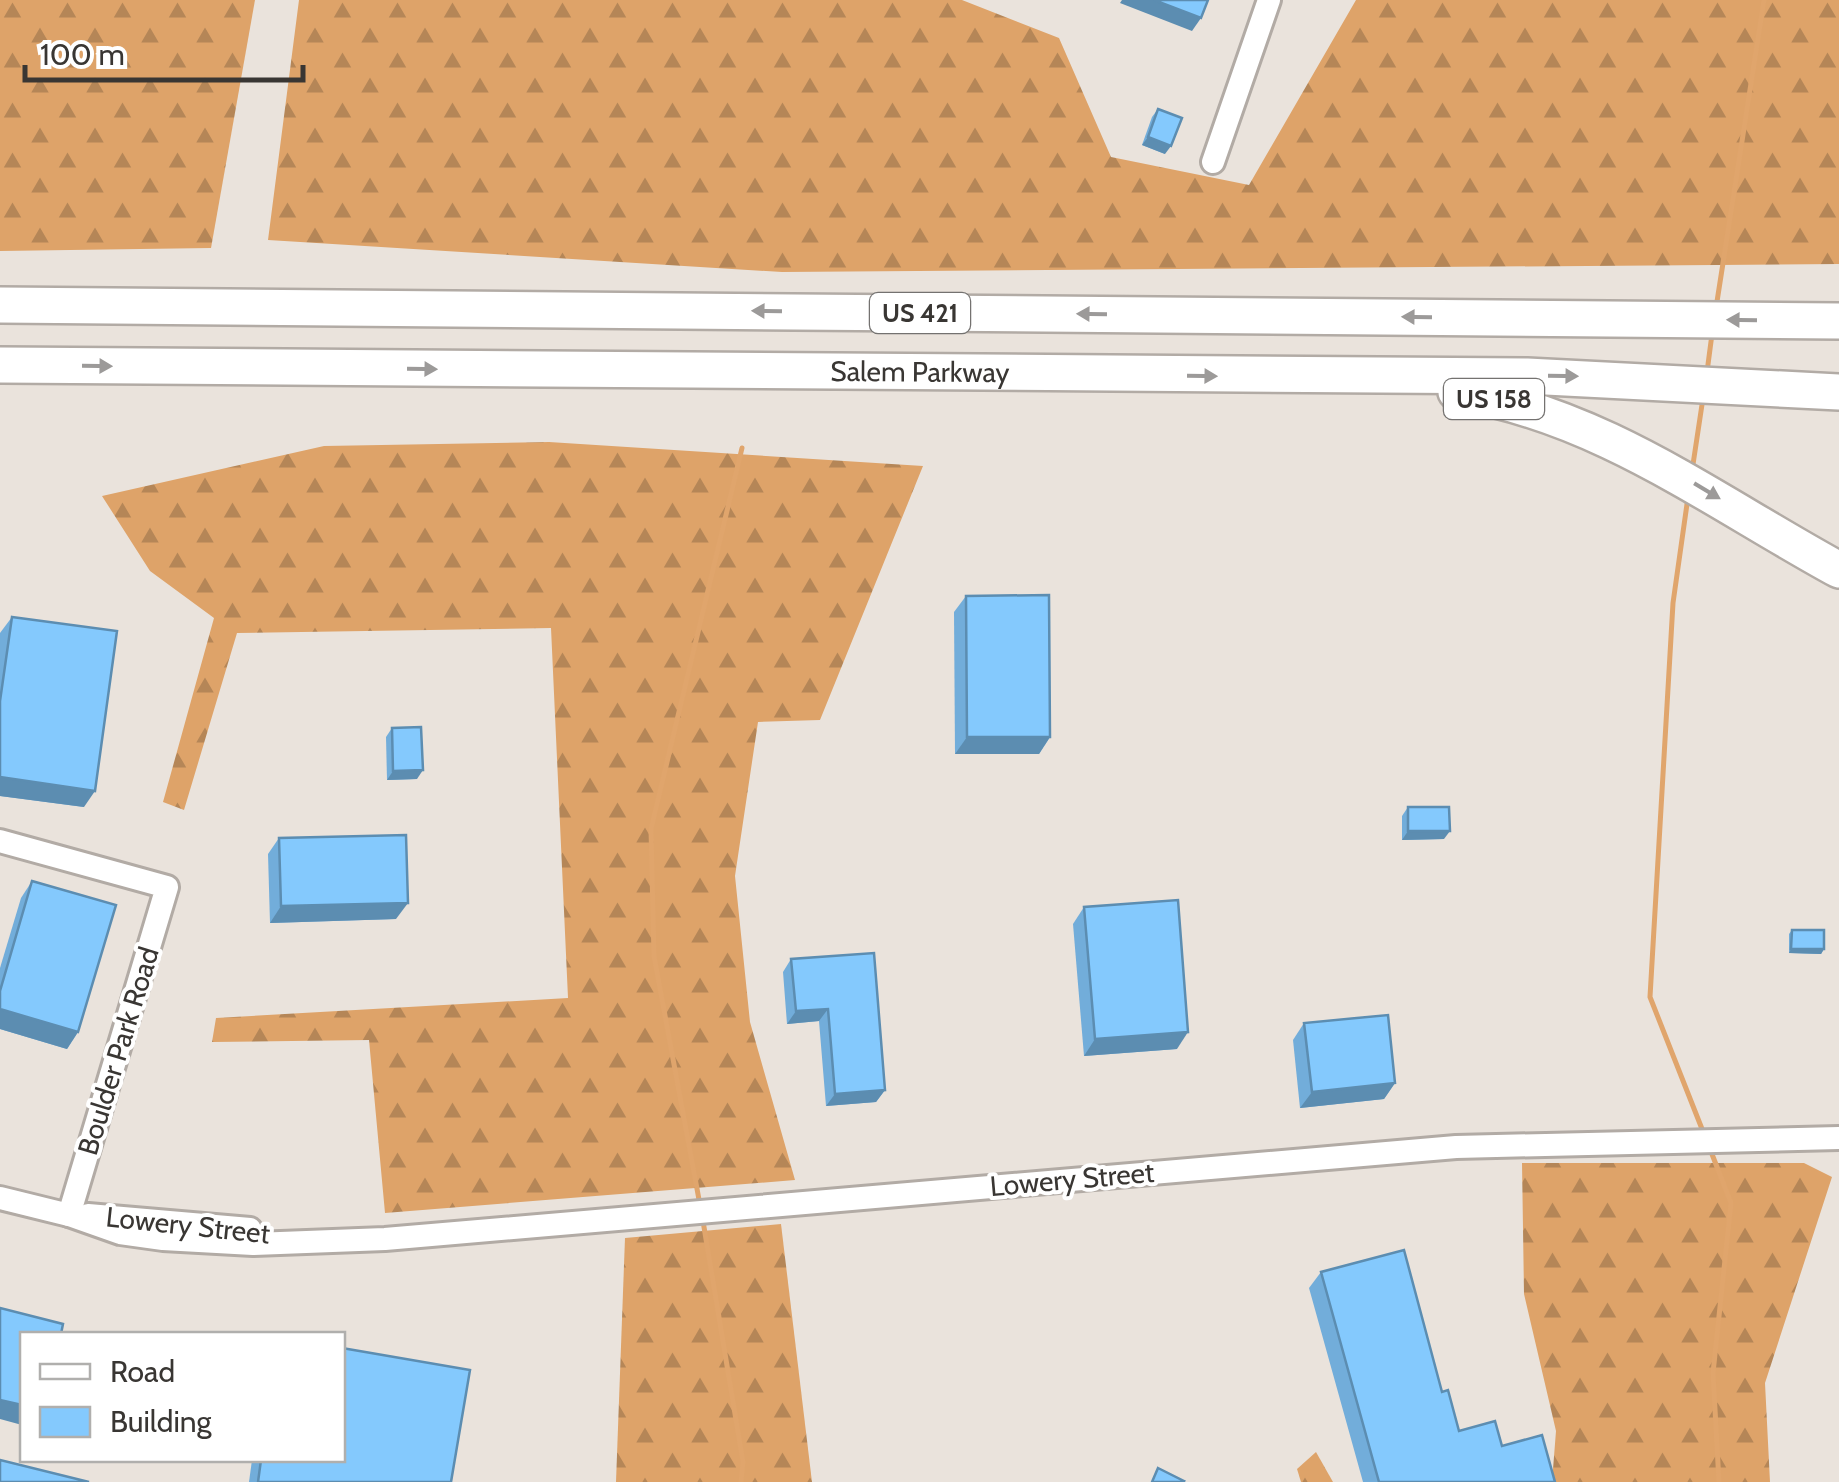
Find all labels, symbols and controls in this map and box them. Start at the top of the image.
scale bar [25,20,302,82]
text: 100 m [40,36,125,73]
road number: US 421 [870,293,970,333]
one-way arrow [750,303,782,319]
one-way arrow [1075,306,1107,322]
one-way arrow [1400,309,1432,325]
one-way arrow [1725,312,1757,328]
street label: Salem Parkway [830,354,1010,389]
one-way arrow [82,359,114,375]
one-way arrow [407,361,439,377]
one-way arrow [1187,369,1219,385]
one-way arrow [1548,369,1580,385]
road number: US 158 [1444,379,1544,419]
one-way arrow [1692,483,1721,500]
street label: Boulder Park Road [70,943,166,1159]
street label: Lowery Street [988,1155,1156,1203]
street label: Lowery Street [104,1199,272,1251]
legend [20,1332,345,1462]
text: Road [110,1353,175,1390]
text: Building [110,1403,213,1440]

